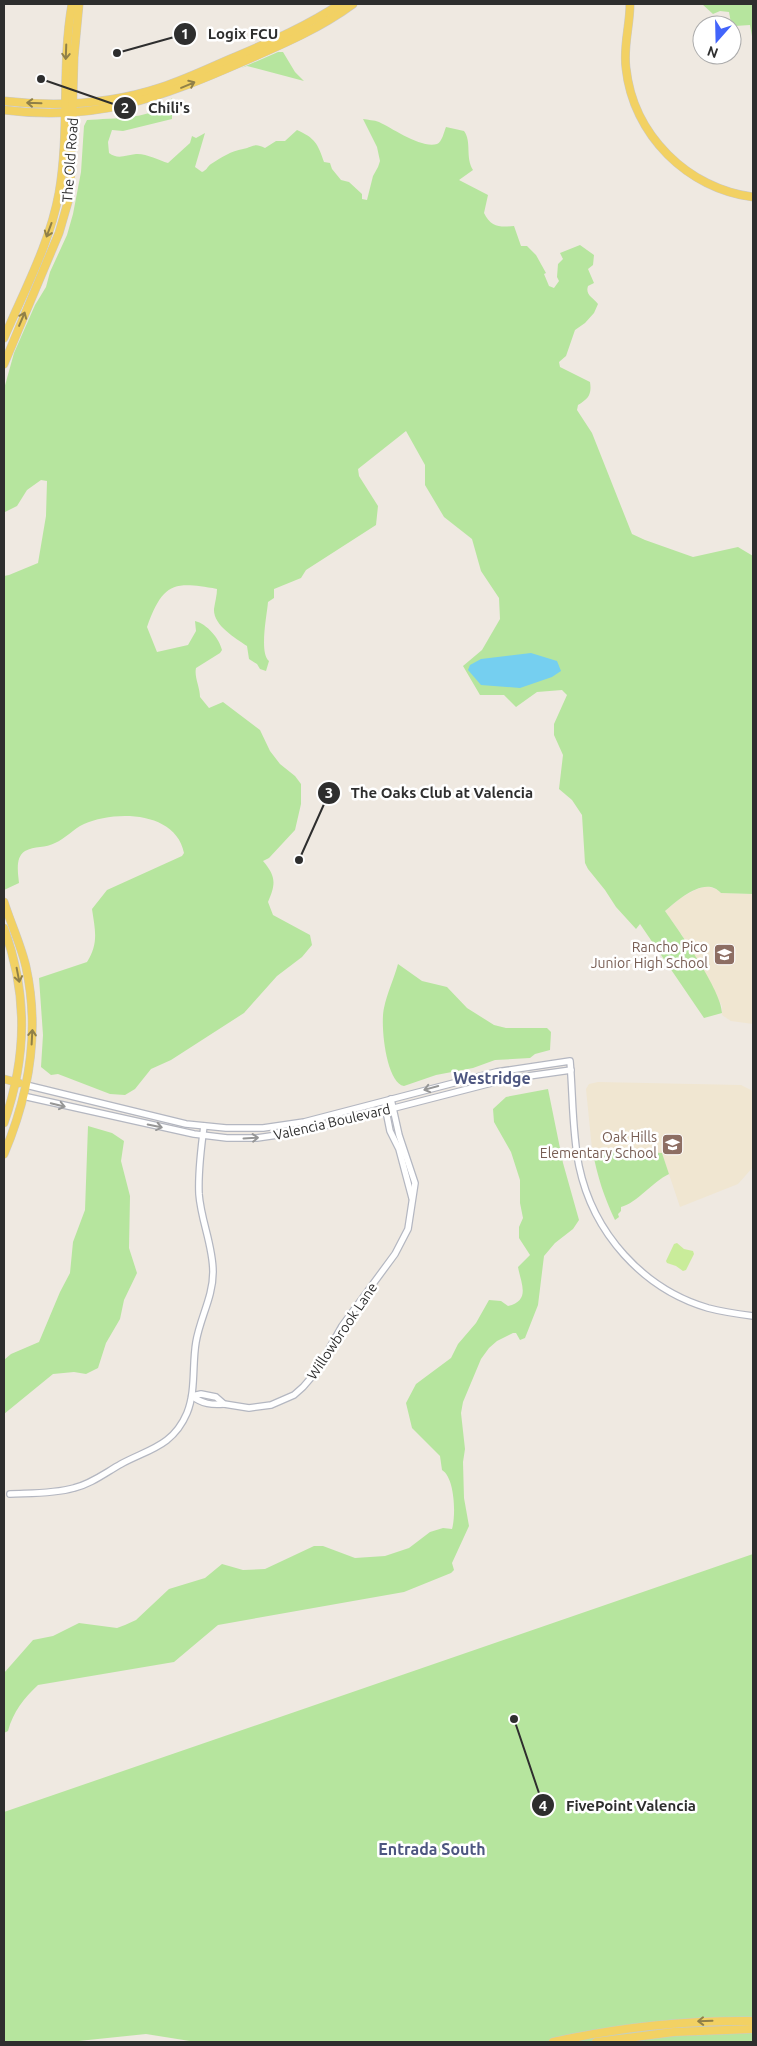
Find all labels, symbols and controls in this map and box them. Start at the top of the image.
north arrow [692,15,742,65]
callout: Logix FCU [172,19,288,49]
text: 1 [181,25,189,42]
text: Logix FCU [208,25,278,42]
text: N [705,43,720,62]
one-way arrow [61,44,70,60]
one-way arrow [180,79,195,89]
callout: Chili's [113,93,200,123]
one-way arrow [26,99,42,108]
text: 2 [121,99,129,116]
text: Chili's [148,99,190,116]
street label: The Old Road [59,117,81,203]
one-way arrow [44,221,53,237]
one-way arrow [17,312,27,327]
callout: The Oaks Club at Valencia [316,778,543,808]
text: 3 [325,784,333,801]
text: The Oaks Club at Valencia [351,784,533,801]
place label: Rancho Pico Junior High School [591,939,708,971]
school or university icon: Rancho Pico Junior High School [712,943,736,967]
one-way arrow [13,967,23,983]
one-way arrow [27,1029,37,1045]
district label: Westridge [453,1069,531,1087]
one-way arrow [424,1084,440,1093]
one-way arrow [50,1101,66,1110]
street label: Valencia Boulevard [272,1101,392,1143]
one-way arrow [147,1122,163,1131]
place label: Oak Hills Elementary School [540,1129,657,1161]
one-way arrow [243,1133,259,1142]
school or university icon: Oak Hills Elementary School [661,1133,685,1157]
street label: Willowbrook Lane [304,1280,380,1382]
callout: FivePoint Valencia [531,1790,706,1820]
text: 4 [539,1797,547,1814]
text: FivePoint Valencia [566,1797,696,1814]
district label: Entrada South [378,1840,486,1858]
one-way arrow [697,2016,713,2026]

